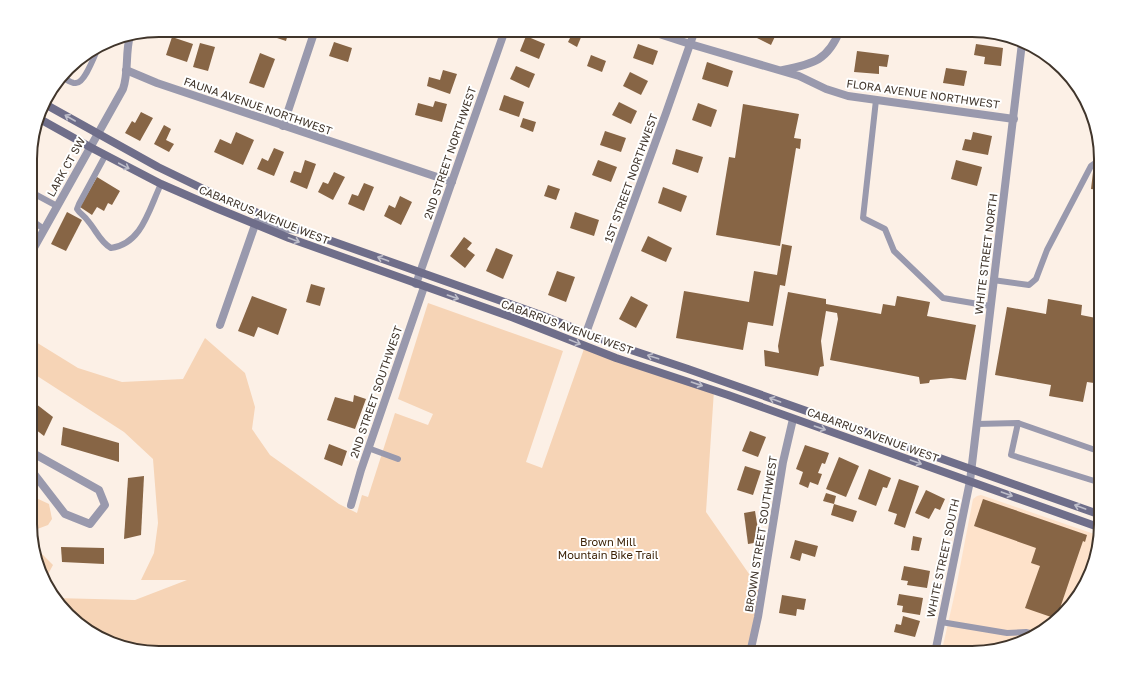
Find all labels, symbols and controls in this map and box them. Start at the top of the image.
street label: FAUNA AVENUE NORTHWEST [182,74,334,137]
street label: FLORA AVENUE NORTHWEST [846,76,1001,111]
street label: 2ND STREET NORTHWEST [421,85,478,221]
street label: 1ST STREET NORTHWEST [601,111,660,244]
one-way arrow [64,114,76,122]
street label: LARK CT SW [44,134,87,199]
one-way arrow [118,162,130,170]
street label: CABARRUS AVENUE WEST [197,182,331,247]
street label: WHITE STREET NORTH [972,193,999,315]
one-way arrow [288,237,300,245]
one-way arrow [377,255,390,262]
one-way arrow [446,293,458,301]
street label: CABARRUS AVENUE WEST [500,297,635,356]
street label: 2ND STREET SOUTHWEST [347,324,404,460]
one-way arrow [568,338,580,346]
one-way arrow [646,353,659,360]
one-way arrow [691,381,703,389]
one-way arrow [770,395,782,403]
street label: CABARRUS AVENUE WEST [806,405,941,464]
one-way arrow [813,424,825,432]
street label: BROWN STREET SOUTHWEST [742,455,779,613]
one-way arrow [909,459,922,466]
one-way arrow [1000,490,1012,498]
street label: WHITE STREET SOUTH [924,497,961,619]
one-way arrow [1075,503,1087,511]
park label: Brown Mill Mountain Bike Trail [558,535,659,561]

